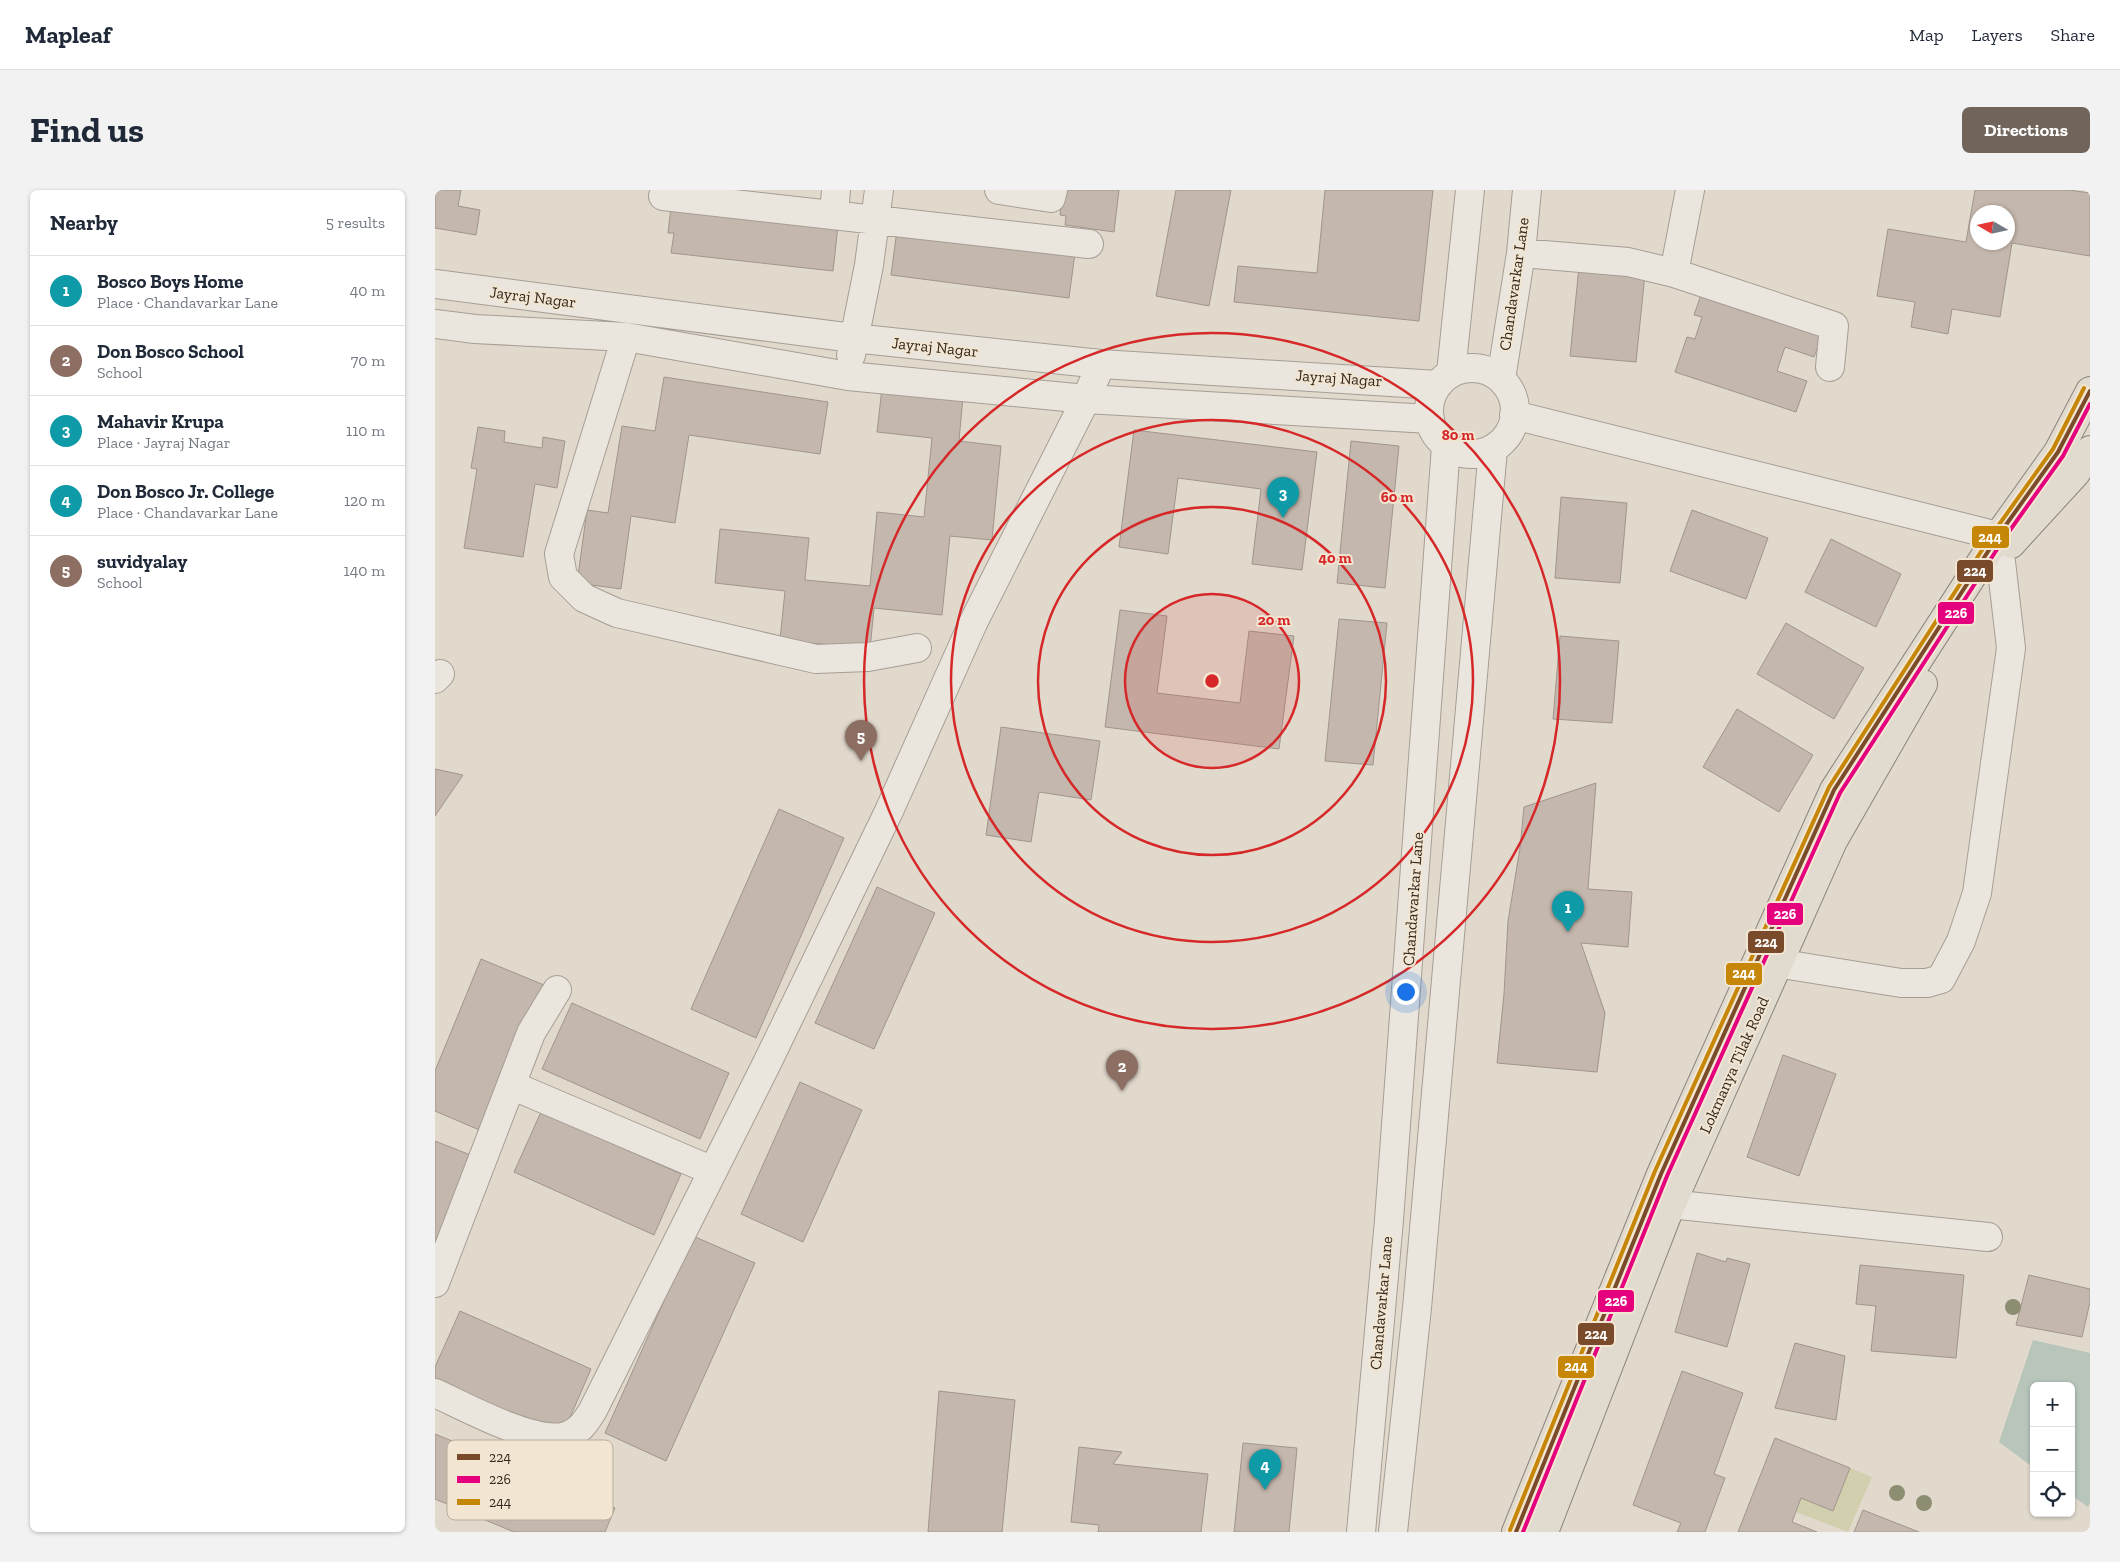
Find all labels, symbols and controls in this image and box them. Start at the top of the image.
text: Mapleaf [25,20,111,49]
text: Map [1909,24,1944,46]
text: Layers [1972,24,2023,46]
text: Share [2051,24,2095,46]
button: Directions [1962,107,2090,153]
text: Find us [30,109,144,151]
north arrow [1970,205,2015,250]
text: Nearby [50,210,118,235]
text: 5 results [326,213,385,232]
street label: Chandavarkar Lane [1495,216,1533,352]
text: Bosco Boys Home [97,270,243,293]
text: 1 [63,281,69,300]
text: 40 m [350,281,385,300]
street label: Jayraj Nagar [489,282,578,312]
text: Place · Chandavarkar Lane [97,293,278,312]
street label: Jayraj Nagar [891,333,979,361]
text: Don Bosco School [97,340,244,363]
text: 2 [62,351,70,370]
text: 70 m [351,351,385,370]
text: School [97,363,143,382]
street label: Jayraj Nagar [1295,365,1383,391]
text: Mahavir Krupa [97,410,224,433]
text: 3 [62,421,70,440]
text: 110 m [346,421,385,440]
text: 80 m [1442,426,1474,444]
text: Place · Jayraj Nagar [97,433,230,452]
pin: 3 [1267,477,1299,518]
text: Don Bosco Jr. College [97,480,274,503]
text: 60 m [1381,488,1413,506]
text: 4 [61,491,71,510]
text: 120 m [344,491,385,510]
text: Place · Chandavarkar Lane [97,503,278,522]
line badge: 244 [1971,525,2010,549]
text: 244 [1978,529,2002,546]
text: 40 m [1318,549,1352,567]
text: suvidyalay [97,550,187,573]
line badge: 224 [1956,559,1994,583]
text: 5 [62,561,70,580]
text: 140 m [344,561,385,580]
text: 224 [1963,563,1987,580]
text: School [97,573,143,592]
line badge: 226 [1937,601,1975,625]
text: 226 [1945,605,1968,622]
text: 20 m [1258,611,1290,629]
centre of rings [1203,672,1221,690]
pin: 5 [845,720,877,761]
street label: Chandavarkar Lane [1399,831,1427,967]
pin: 1 [1552,891,1584,932]
line badge: 226 [1766,902,1804,926]
text: 226 [1774,906,1797,923]
line badge: 224 [1747,930,1785,954]
text: 224 [1754,934,1778,951]
line badge: 244 [1725,962,1763,986]
text: 244 [1732,965,1756,982]
your location [1393,979,1419,1005]
street label: Lokmanya Tilak Road [1695,994,1773,1136]
pin: 2 [1106,1050,1138,1091]
street label: Chandavarkar Lane [1366,1235,1396,1371]
line badge: 226 [1597,1289,1635,1313]
text: 226 [1605,1293,1628,1310]
line badge: 224 [1577,1322,1615,1346]
text: 224 [1584,1326,1608,1343]
line badge: 244 [1557,1355,1595,1379]
text: 244 [1564,1358,1588,1375]
map controls [2030,1382,2075,1517]
button: + [2030,1382,2075,1427]
button: − [2030,1427,2075,1472]
legend [447,1440,613,1520]
text: 224 [489,1449,511,1466]
pin: 4 [1249,1449,1281,1490]
text: 226 [489,1471,511,1488]
button: locate [2030,1472,2075,1517]
text: 244 [489,1494,512,1511]

